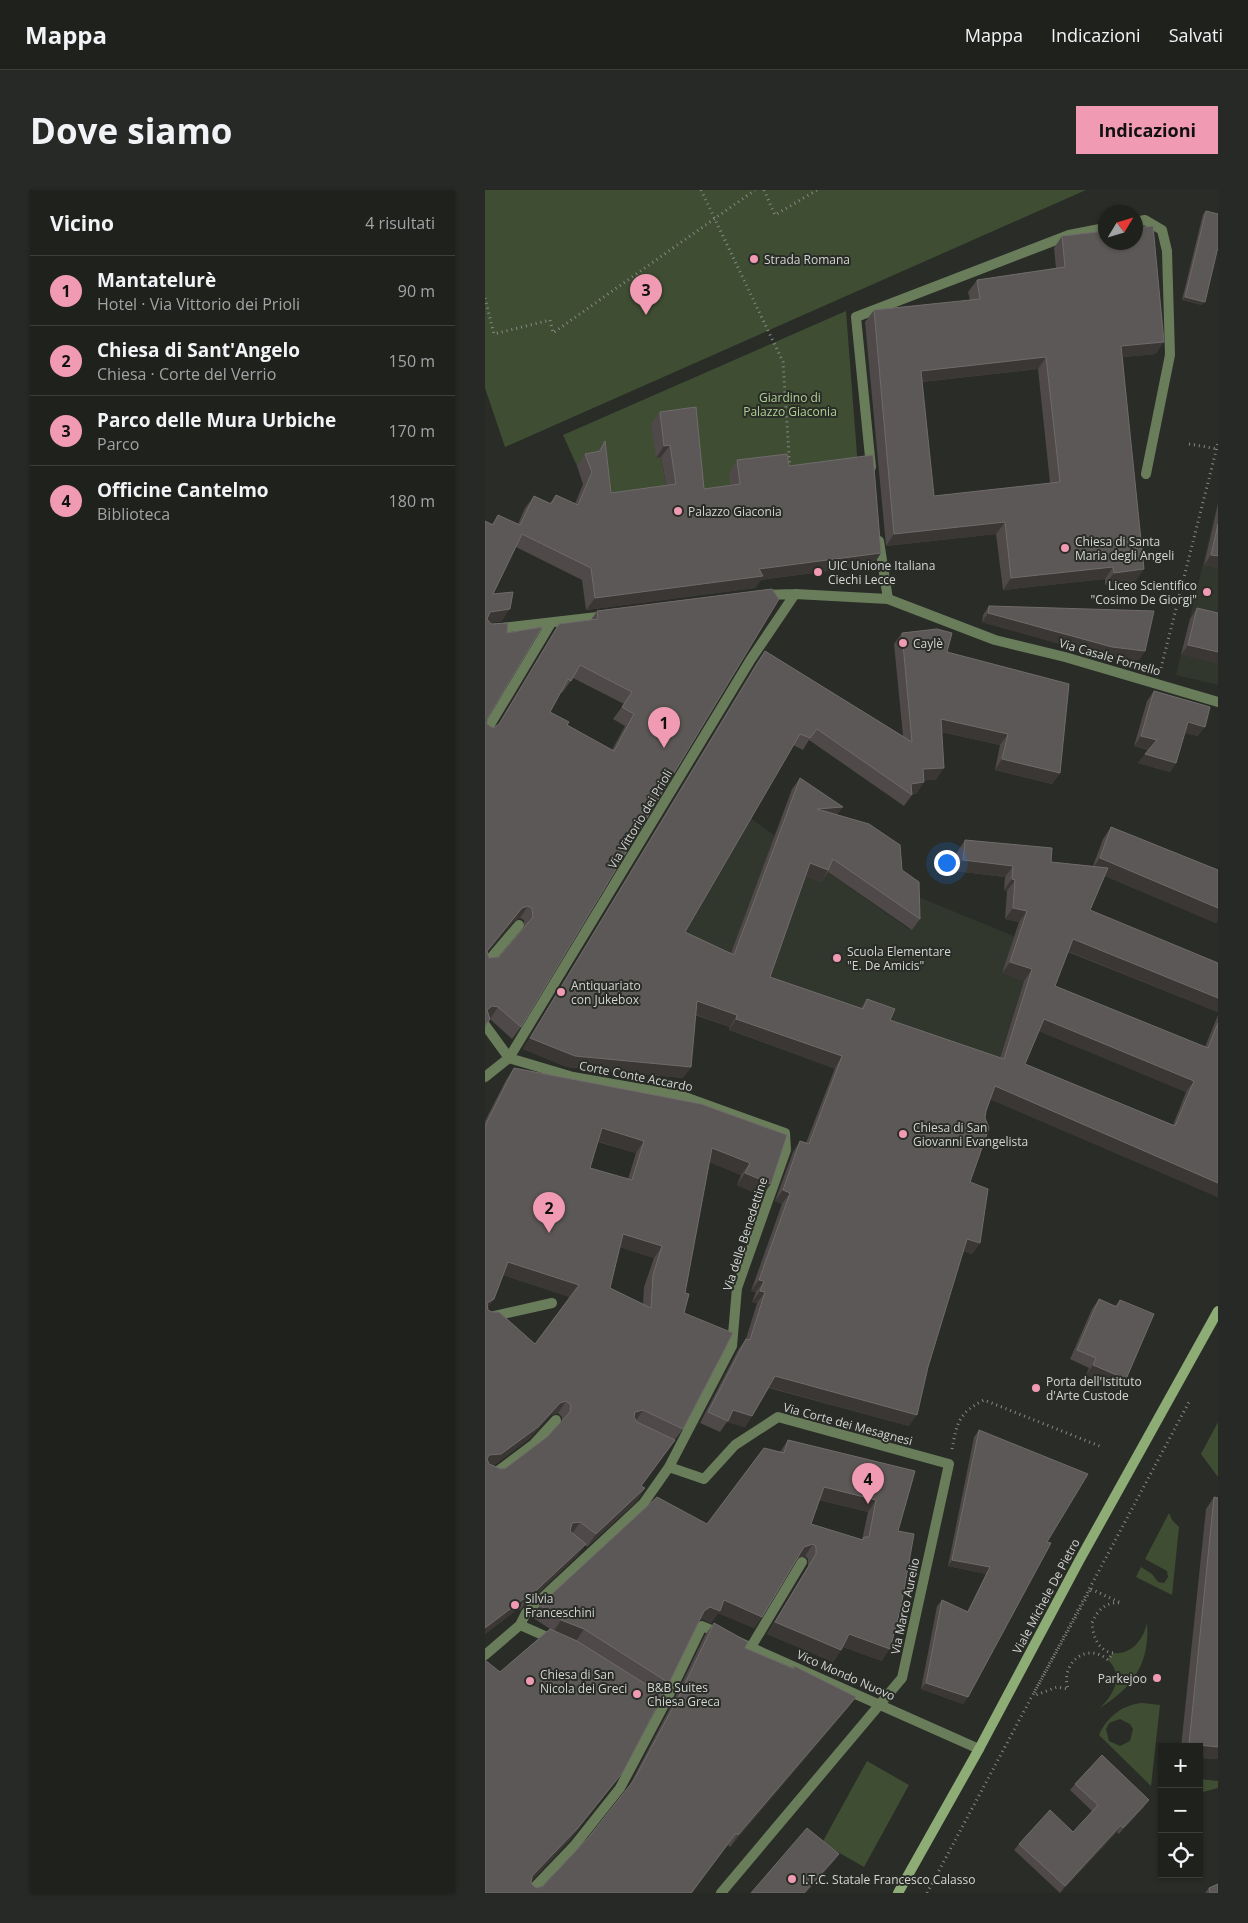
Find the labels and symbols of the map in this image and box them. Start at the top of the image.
north arrow [1098,205,1143,250]
place label: Strada Romana [764,251,850,268]
marker: Strada Romana [748,253,760,265]
pin: 3 [630,274,662,315]
park label: Giardino di Palazzo Giaconia [743,389,837,420]
place label: Palazzo Giaconia [688,503,782,520]
marker: Palazzo Giaconia [672,505,684,517]
place label: Chiesa di Santa Maria degli Angeli [1075,533,1174,564]
marker: Chiesa di Santa Maria degli Angeli [1059,542,1071,554]
place label: UIC Unione Italiana Ciechi Lecce [828,557,935,588]
marker: UIC Unione Italiana Ciechi Lecce [812,566,824,578]
place label: Liceo Scientifico "Cosimo De Giorgi" [1090,577,1197,608]
marker: Liceo Scientifico "Cosimo De Giorgi" [1201,586,1213,598]
street label: Via Casale Fornello [1057,634,1163,680]
place label: Caylè [913,635,943,652]
marker: Caylè [897,637,909,649]
pin: 1 [648,707,680,748]
street label: Via Vittorio dei Prioli [604,766,676,872]
your location [934,850,960,876]
place label: Scuola Elementare "E. De Amicis" [847,943,951,974]
marker: Scuola Elementare "E. De Amicis" [831,952,843,964]
place label: Antiquariato con Jukebox [571,977,641,1008]
marker: Antiquariato con Jukebox [555,986,567,998]
street label: Corte Conte Accardo [578,1057,694,1095]
place label: Chiesa di San Giovanni Evangelista [913,1119,1028,1150]
marker: Chiesa di San Giovanni Evangelista [897,1128,909,1140]
street label: Via delle Benedettine [719,1175,771,1293]
pin: 2 [533,1192,565,1233]
place label: Porta dell'Istituto d'Arte Custode [1046,1373,1142,1404]
marker: Porta dell'Istituto d'Arte Custode [1030,1382,1042,1394]
street label: Via Corte dei Mesagnesi [781,1399,915,1449]
pin: 4 [852,1463,884,1504]
street label: Viale Michele De Pietro [1008,1535,1084,1657]
street label: Via Marco Aurelio [886,1556,924,1656]
place label: Silvia Franceschini [525,1590,595,1621]
marker: Silvia Franceschini [509,1599,521,1611]
street label: Vico Mondo Nuovo [794,1646,898,1704]
place label: Chiesa di San Nicola dei Greci [540,1666,627,1697]
place label: Parkejoo [1098,1670,1147,1687]
marker: Parkejoo [1151,1672,1163,1684]
marker: Chiesa di San Nicola dei Greci [524,1675,536,1687]
place label: B&B Suites Chiesa Greca [647,1679,720,1710]
marker: B&B Suites Chiesa Greca [631,1688,643,1700]
place label: I.T.C. Statale Francesco Calasso [802,1871,975,1888]
marker: I.T.C. Statale Francesco Calasso [786,1873,798,1885]

